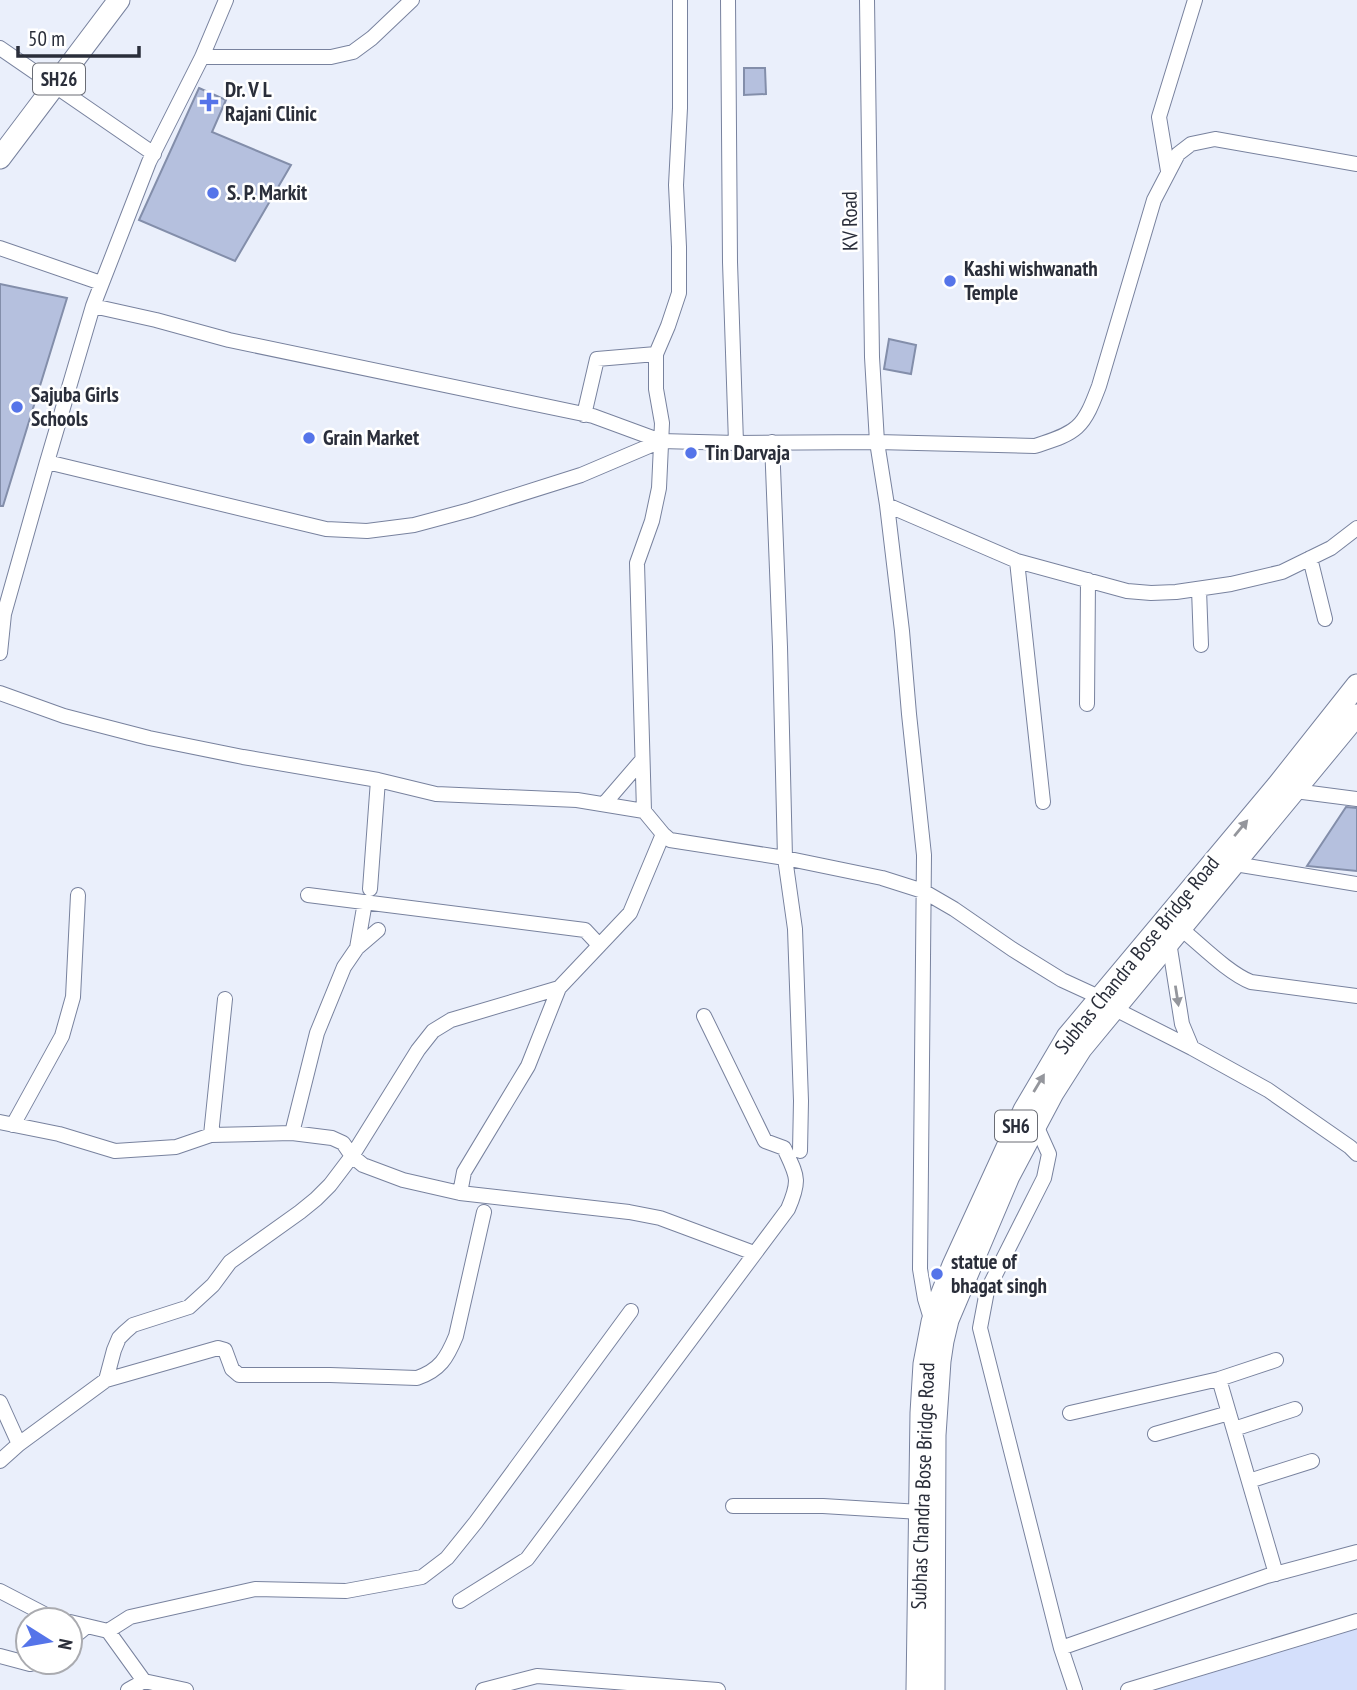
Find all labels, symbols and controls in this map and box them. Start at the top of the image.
scale bar [18,14,138,58]
text: 50 m [28,25,65,52]
road number: SH26 [33,64,85,94]
place label: Dr. V L Rajani Clinic [225,76,317,127]
marker: Dr. V L Rajani Clinic [199,92,219,112]
place label: S. P. Markit [227,179,307,206]
marker: S. P. Markit [205,185,221,201]
street label: KV Road [835,191,864,251]
place label: Kashi wishwanath Temple [964,255,1098,306]
marker: Kashi wishwanath Temple [942,273,958,289]
place label: Sajuba Girls Schools [31,381,119,432]
marker: Sajuba Girls Schools [9,399,25,415]
place label: Grain Market [323,424,419,451]
marker: Grain Market [301,430,317,446]
place label: Tin Darvaja [705,439,790,466]
marker: Tin Darvaja [683,445,699,461]
one-way arrow [1233,820,1248,837]
street label: Subhas Chandra Bose Bridge Road [1048,850,1225,1059]
one-way arrow [1172,985,1183,1007]
one-way arrow [1033,1074,1046,1093]
road number: SH6 [995,1110,1037,1142]
place label: statue of bhagat singh [951,1248,1047,1299]
marker: statue of bhagat singh [929,1266,945,1282]
street label: Subhas Chandra Bose Bridge Road [905,1362,940,1610]
north arrow [14,1606,84,1676]
text: N [53,1637,78,1652]

